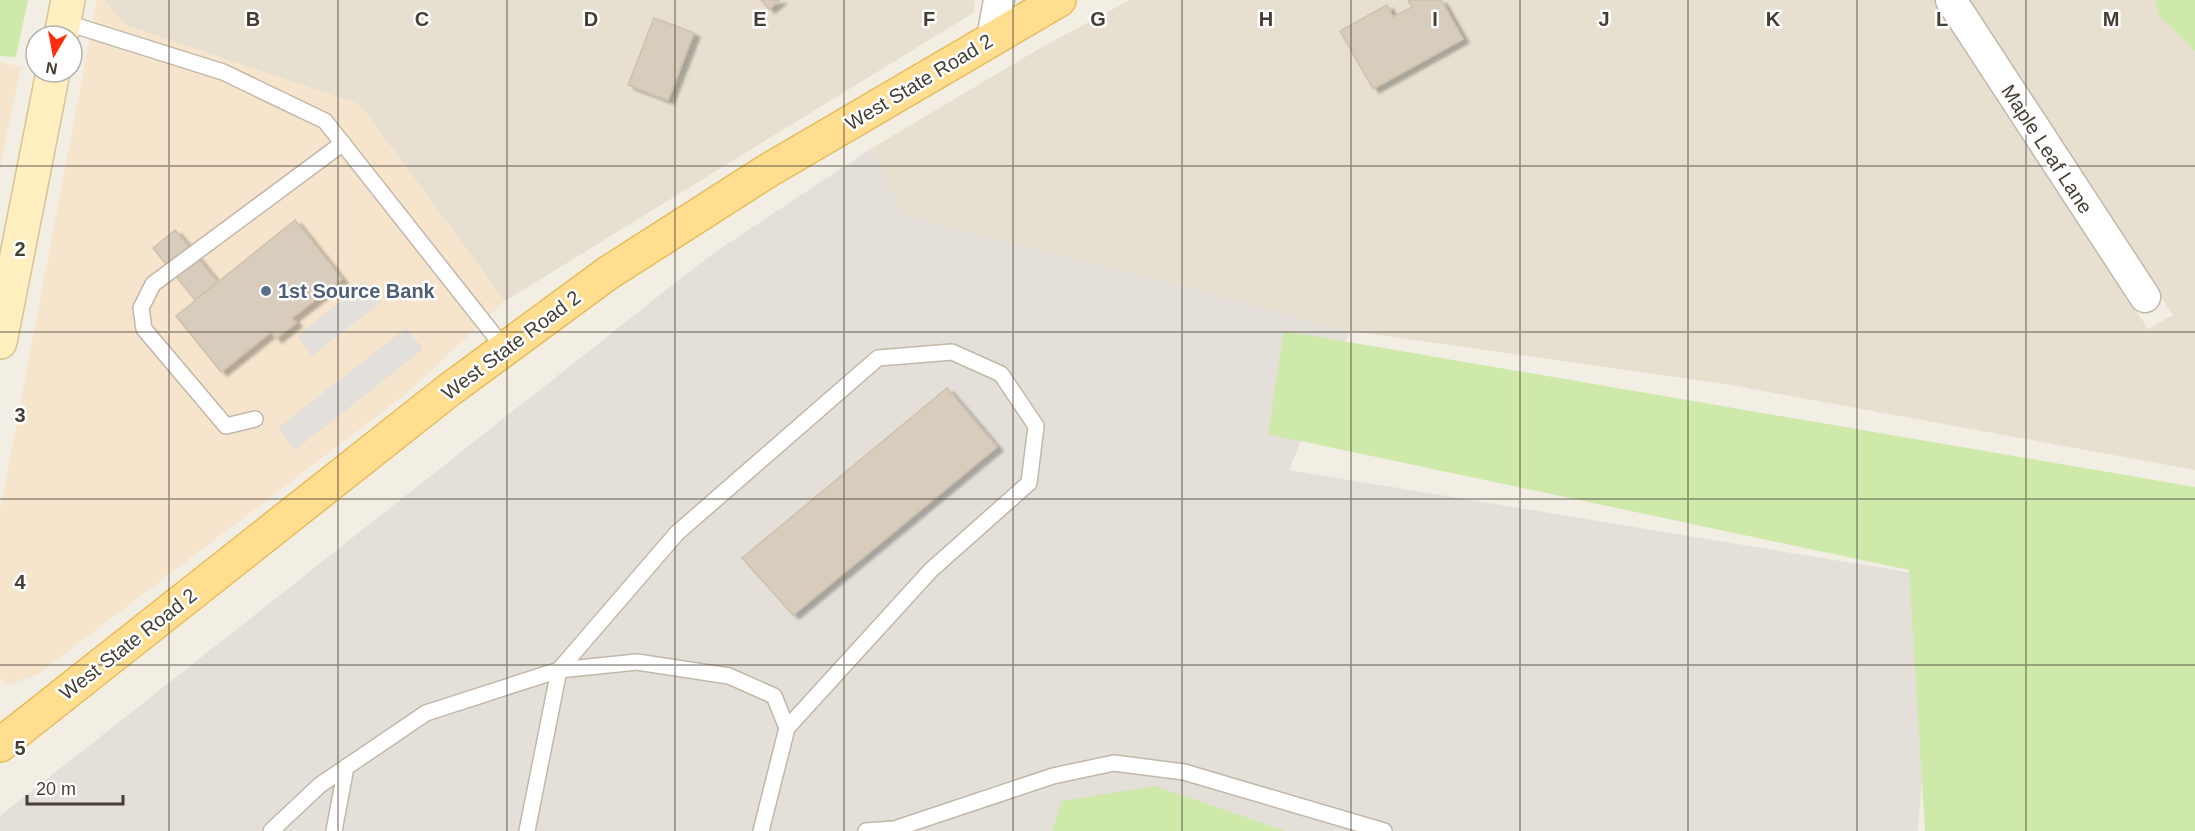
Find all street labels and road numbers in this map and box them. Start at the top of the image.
street label: West State Road 2 [842,29,996,135]
street label: Maple Leaf Lane [1997,81,2097,217]
street label: West State Road 2 [437,286,585,404]
street label: West State Road 2 [55,584,201,704]

